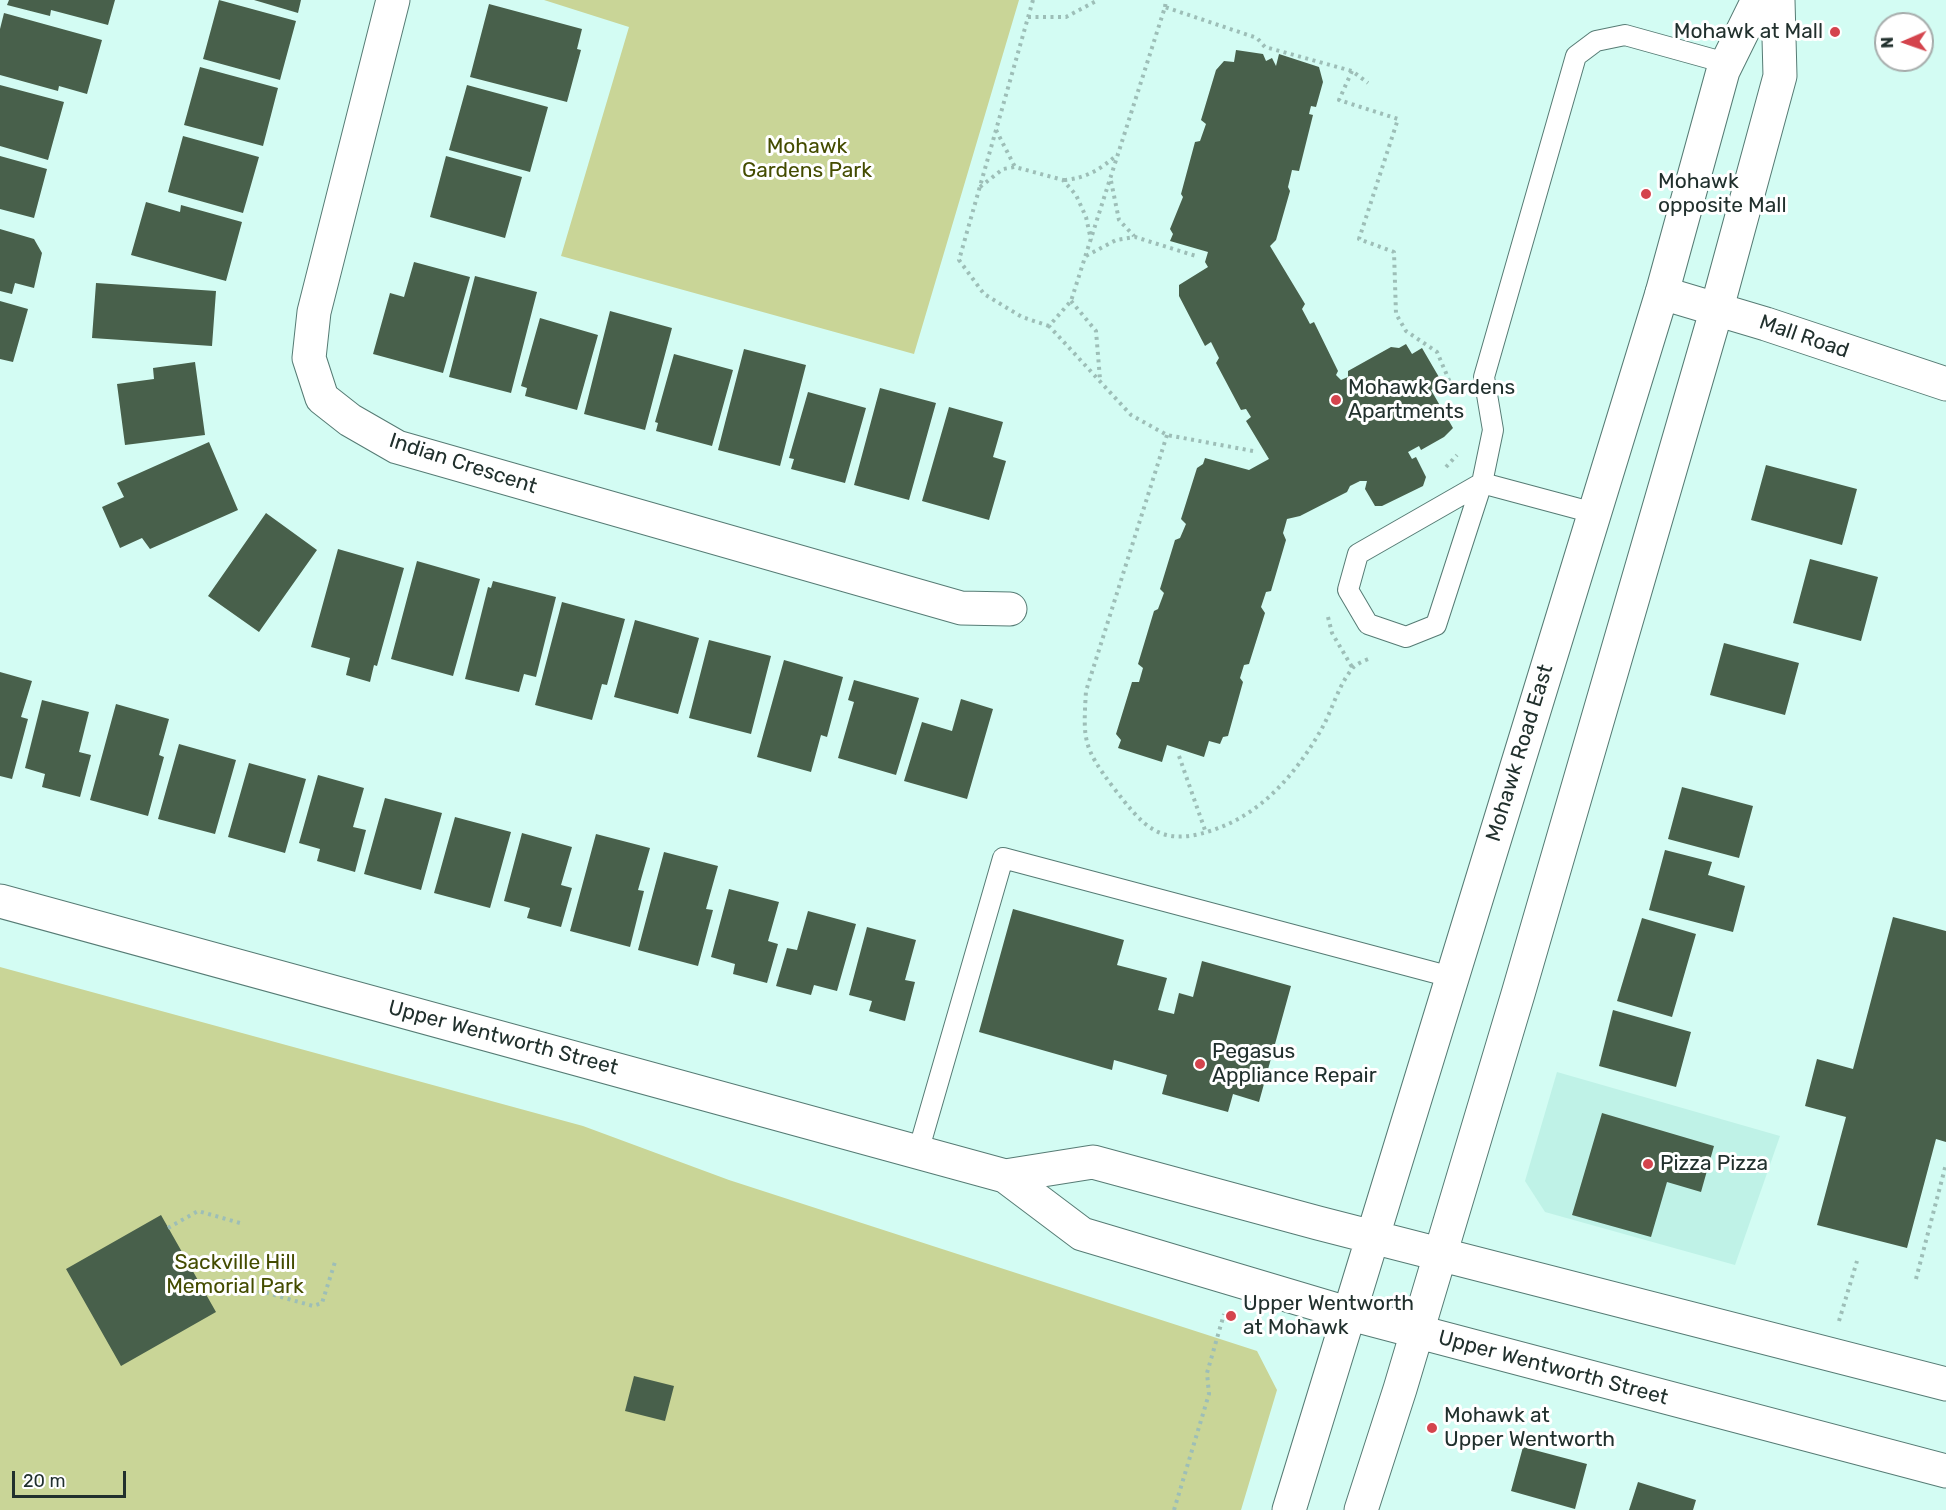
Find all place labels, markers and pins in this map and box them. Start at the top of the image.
place label: Mohawk at Mall [1674,19,1823,45]
marker: Mohawk at Mall [1828,25,1842,39]
place label: Mohawk opposite Mall [1658,169,1787,219]
marker: Mohawk opposite Mall [1639,187,1653,201]
place label: Mohawk Gardens Apartments [1348,375,1515,425]
marker: Mohawk Gardens Apartments [1329,393,1343,407]
place label: Pegasus Appliance Repair [1212,1039,1377,1089]
marker: Pegasus Appliance Repair [1193,1057,1207,1071]
place label: Pizza Pizza [1660,1151,1768,1177]
marker: Pizza Pizza [1641,1157,1655,1171]
place label: Upper Wentworth at Mohawk [1243,1291,1414,1341]
marker: Upper Wentworth at Mohawk [1224,1309,1238,1323]
place label: Mohawk at Upper Wentworth [1444,1403,1615,1453]
marker: Mohawk at Upper Wentworth [1425,1421,1439,1435]

